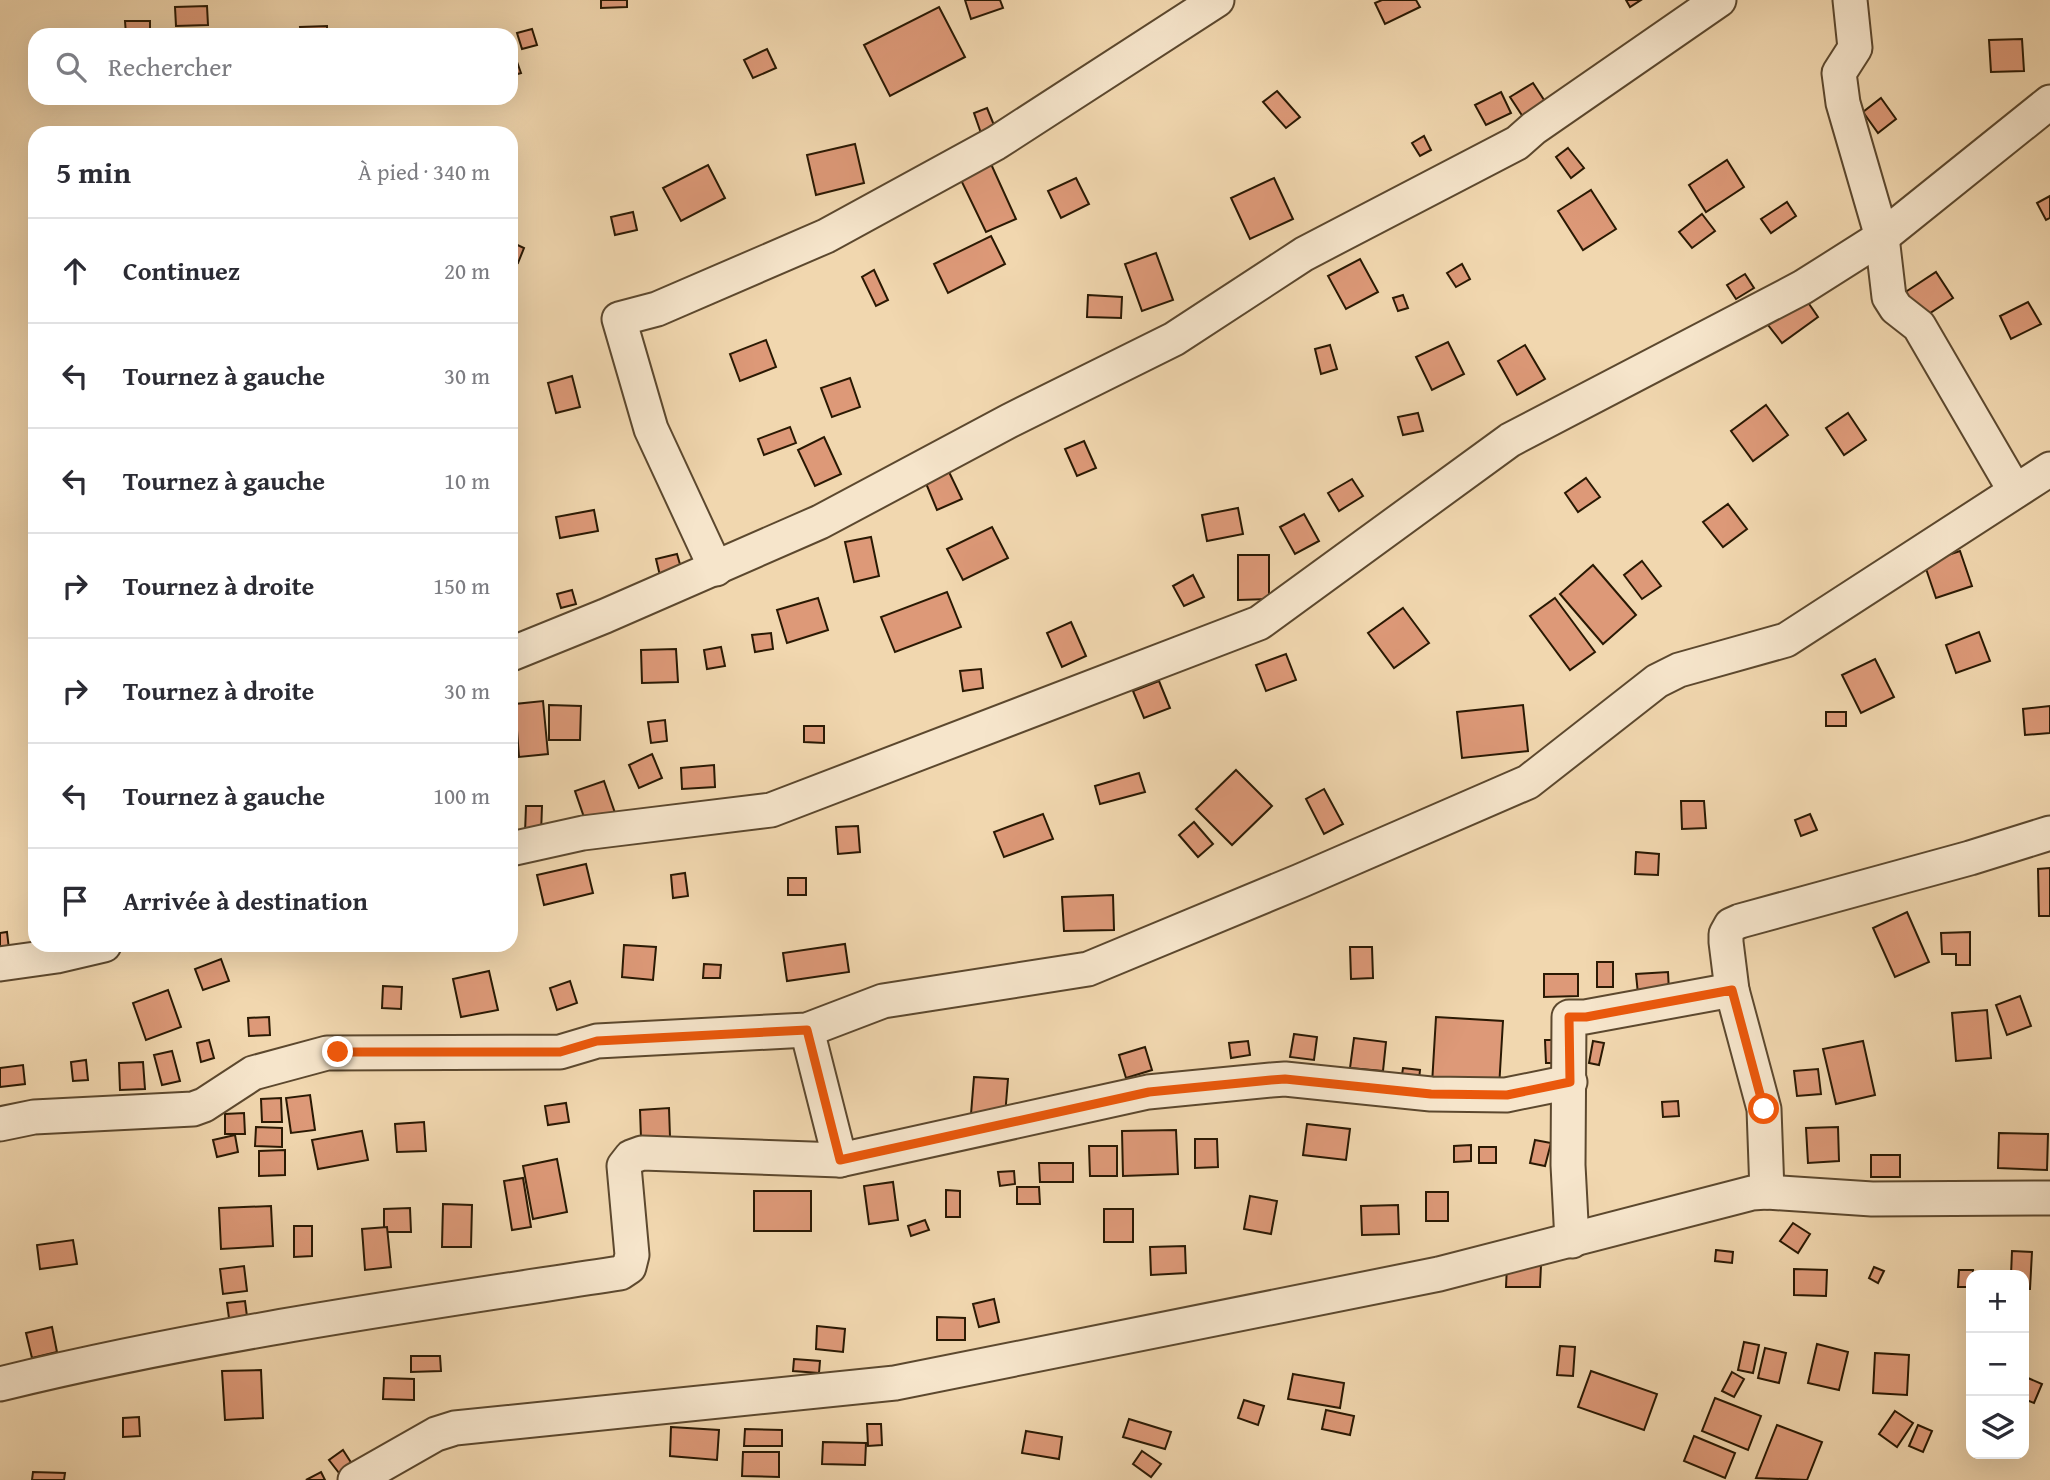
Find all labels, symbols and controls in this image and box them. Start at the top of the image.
search box [28,28,518,105]
text: Rechercher [108,47,232,86]
icon: search [52,48,90,86]
text: 5 min [56,150,131,194]
text: À pied · 340 m [358,155,490,188]
text: Continuez [123,251,240,290]
icon: ahead [56,252,94,290]
text: 20 m [444,254,490,287]
text: Tournez à gauche [123,356,325,395]
icon: left [56,357,94,395]
text: 30 m [444,359,490,392]
text: Tournez à gauche [123,461,325,500]
icon: left [56,462,94,500]
text: 10 m [444,464,490,497]
text: Tournez à droite [123,566,314,605]
icon: right [56,567,94,605]
text: 150 m [433,569,490,602]
text: Tournez à droite [123,671,314,710]
icon: right [56,672,94,710]
text: 30 m [444,674,490,707]
text: Tournez à gauche [123,776,325,815]
icon: left [56,777,94,815]
text: 100 m [433,779,490,812]
text: Arrivée à destination [123,881,368,920]
icon: arrive [56,882,94,920]
route end [322,1036,353,1067]
route start [1748,1093,1779,1124]
map controls [1966,1270,2029,1459]
button: + [1966,1270,2029,1333]
button: − [1966,1333,2029,1396]
button: layers [1966,1396,2029,1459]

